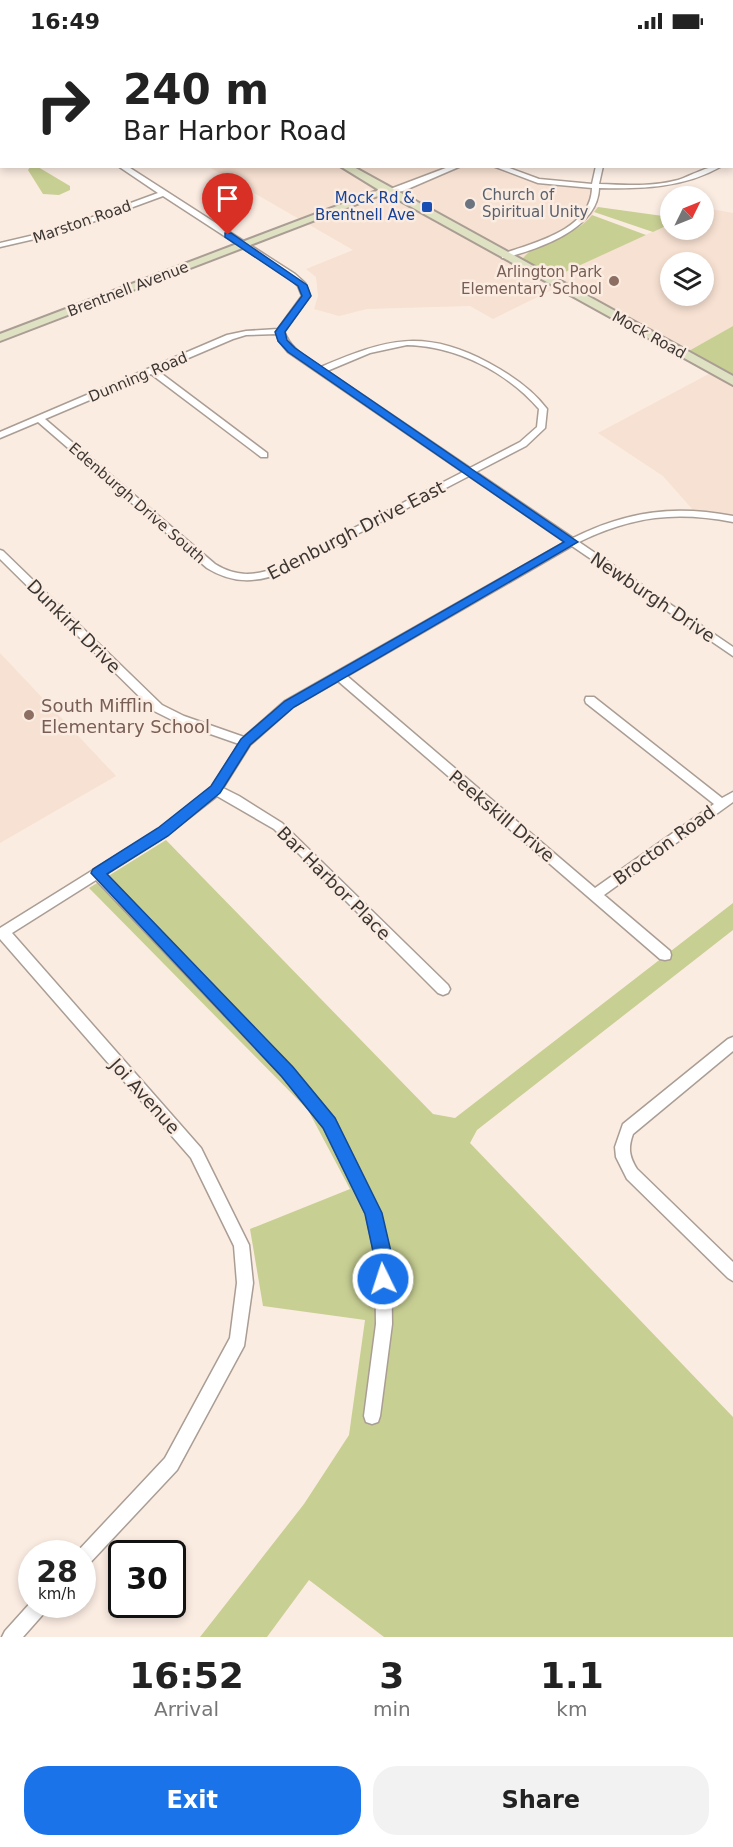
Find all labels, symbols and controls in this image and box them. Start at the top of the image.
text: 16:49 [30,9,100,34]
text: 240 m [123,65,269,114]
icon: right [24,66,102,144]
text: Bar Harbor Road [123,115,347,146]
pin [202,173,253,235]
icon: arrive [211,182,244,215]
place label: Church of Spiritual Unity [482,186,589,221]
north arrow [660,186,714,240]
map controls [660,186,714,306]
place label: Mock Rd & Brentnell Ave [315,189,415,224]
street label: Marston Road [30,197,134,247]
marker: Church of Spiritual Unity [463,197,477,211]
marker: Mock Rd & Brentnell Ave [420,200,434,214]
button: layers [660,252,714,306]
street label: Brentnell Avenue [65,258,191,320]
place label: Arlington Park Elementary School [461,263,602,298]
marker: Arlington Park Elementary School [607,274,621,288]
street label: Mock Road [609,307,689,363]
street label: Dunning Road [86,348,190,406]
street label: Edenburgh Drive South [65,439,209,567]
street label: Edenburgh Drive East [264,476,448,584]
street label: Newburgh Drive [587,548,719,646]
street label: Dunkirk Drive [23,575,125,677]
place label: South Mifflin Elementary School [41,695,210,737]
marker: South Mifflin Elementary School [22,708,36,722]
street label: Peekskill Drive [445,766,559,866]
street label: Brocton Road [609,801,719,889]
street label: Bar Harbor Place [273,822,395,944]
street label: Joi Avenue [105,1053,184,1138]
position arrow [351,1247,415,1311]
speed limit sign: 30 [108,1540,186,1618]
text: 28 [36,1554,78,1589]
text: km/h [38,1585,76,1603]
text: 16:52 [129,1655,244,1696]
text: 3 [379,1655,404,1696]
text: 1.1 [540,1655,604,1696]
text: Arrival [154,1697,219,1721]
text: min [373,1697,411,1721]
text: km [556,1697,587,1721]
button: Exit [24,1766,361,1835]
button: Share [373,1766,709,1835]

